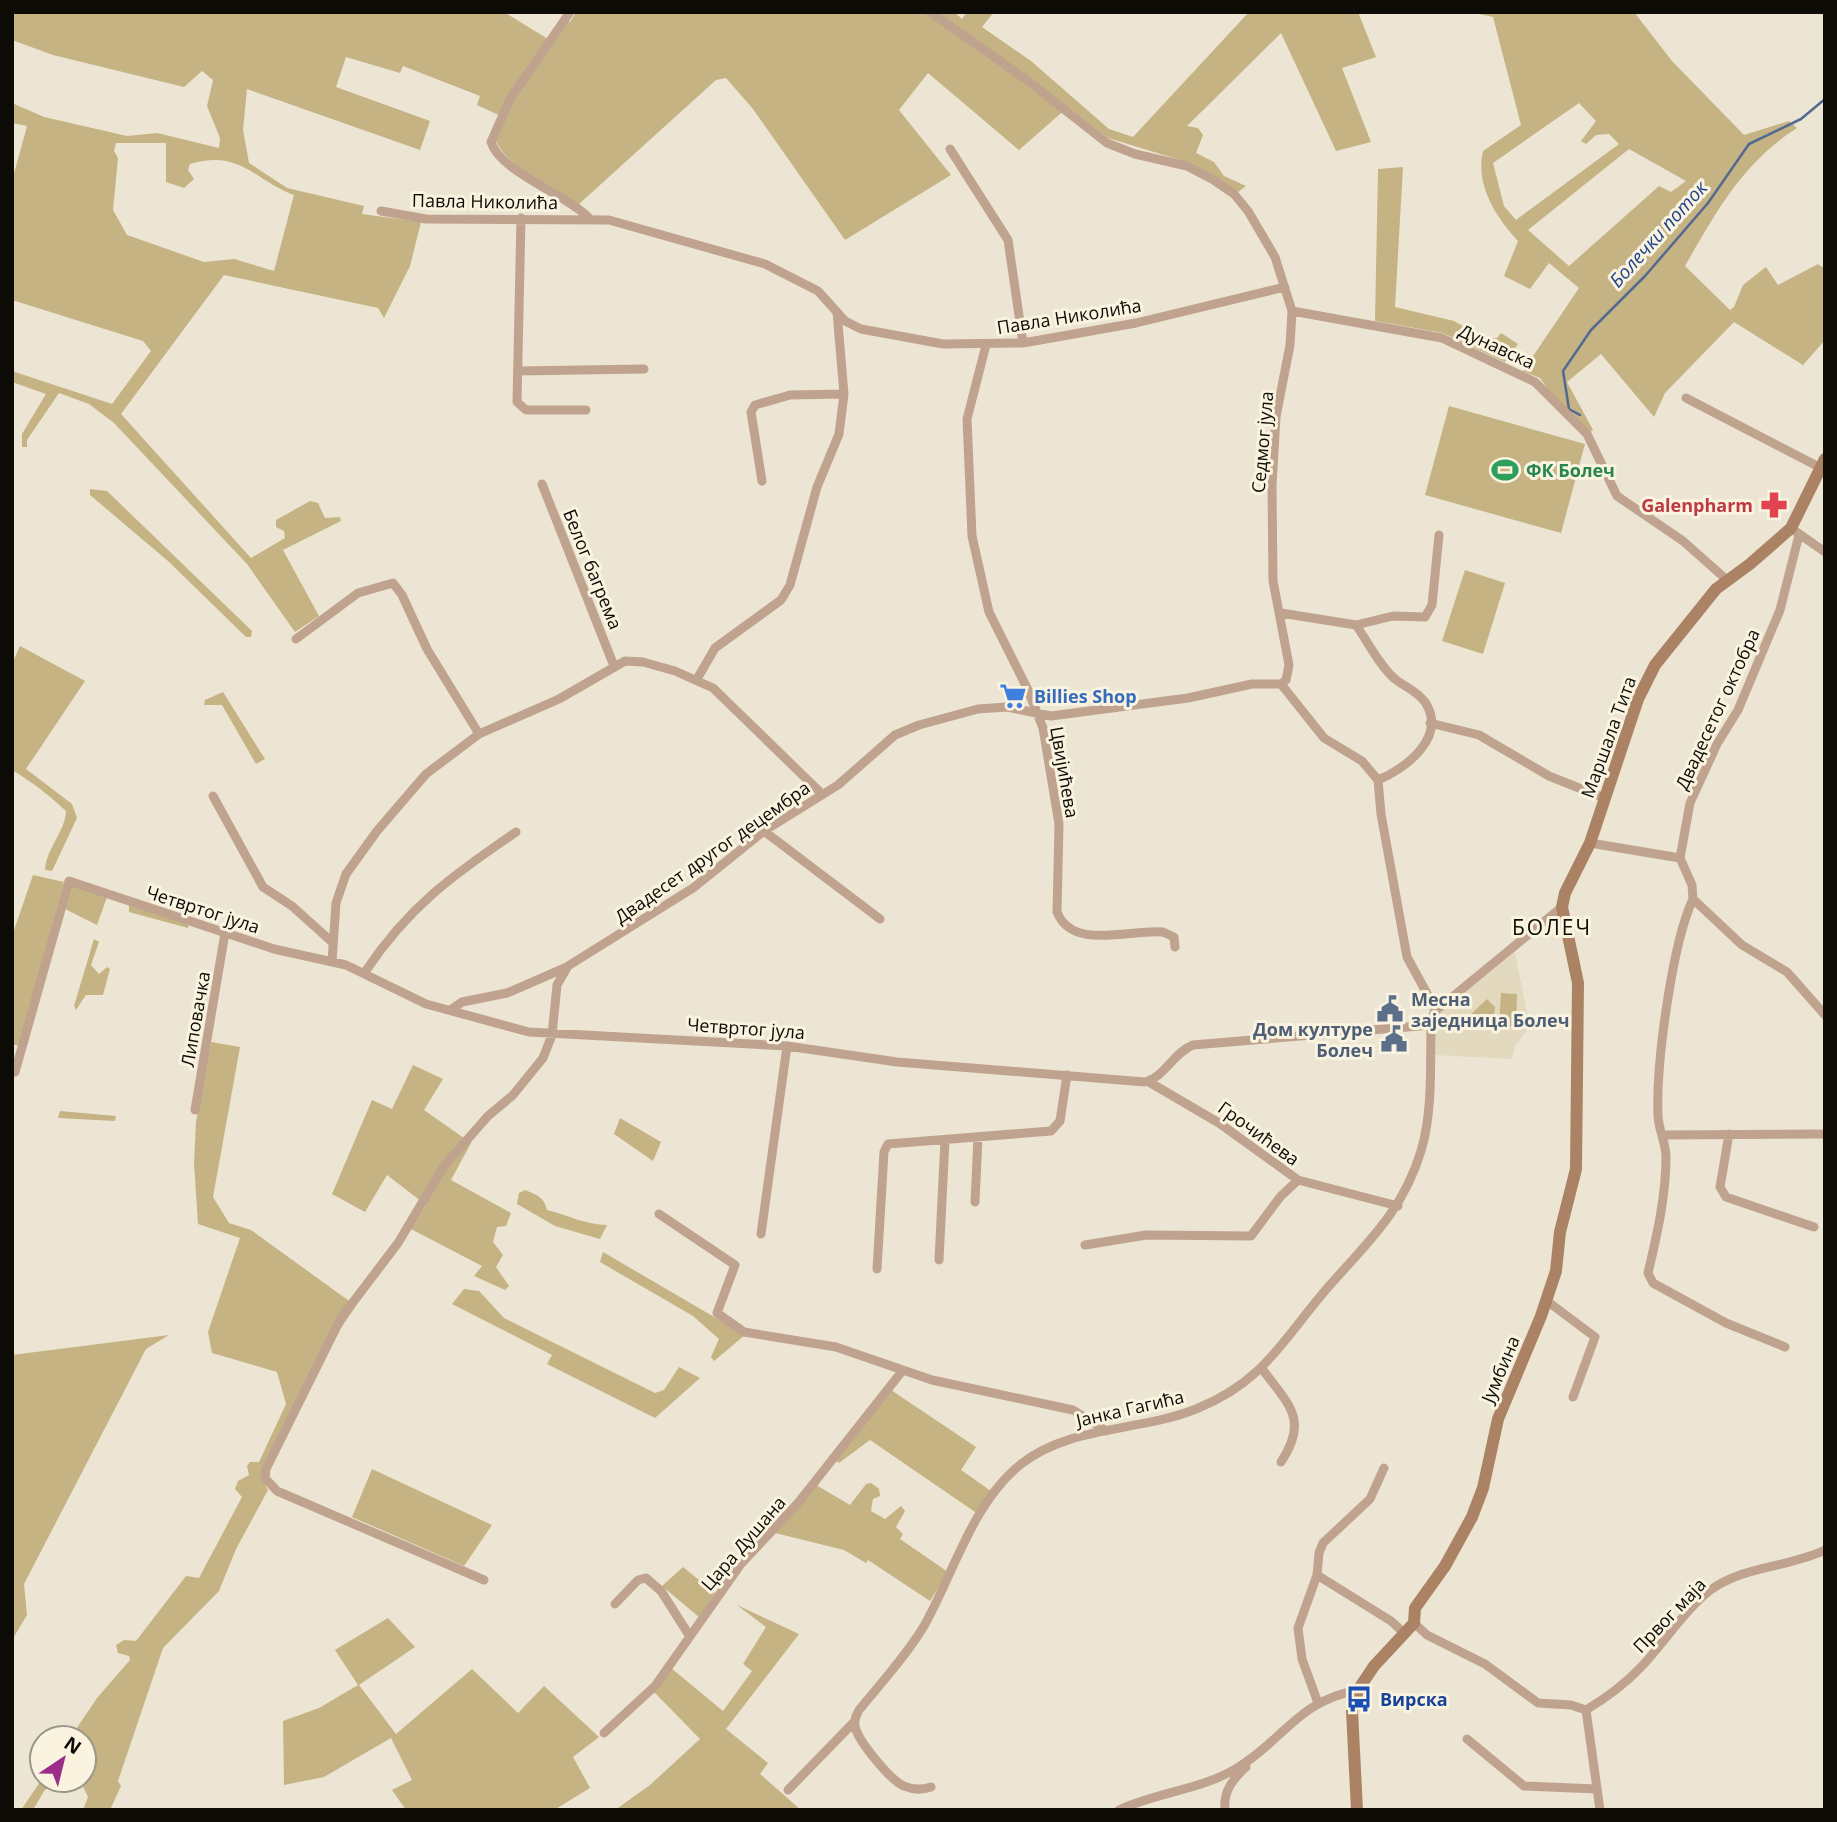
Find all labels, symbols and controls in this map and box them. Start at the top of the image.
water label: Болечки поток [1603,175,1713,293]
street label: Павла Николића [412,188,558,214]
street label: Павла Николића [995,293,1143,339]
street label: Дунавска [1455,318,1539,374]
street label: Седмог јула [1246,390,1278,494]
sports icon: ФК Болеч [1490,455,1520,485]
place label: ФК Болеч [1526,458,1615,482]
pharmacy icon: Galenpharm [1759,490,1789,520]
place label: Galenpharm [1641,493,1753,517]
street label: Белог багрема [558,505,628,633]
street label: Двадесетог октобра [1669,625,1765,793]
street label: Маршала Тита [1575,673,1641,801]
supermarket icon: Billies Shop [998,681,1028,711]
place label: Billies Shop [1034,684,1137,708]
street label: Цвијићева [1045,724,1085,820]
street label: Двадесет другог децембра [610,775,814,929]
street label: Четвртог јула [143,879,263,939]
district label: БОЛЕЧ [1512,913,1592,941]
street label: Липовачка [175,969,215,1069]
place label: Месна заједница Болеч [1411,987,1569,1032]
public building icon: Месна заједница Болеч [1375,994,1405,1024]
street label: Четвртог јула [686,1012,806,1044]
place label: Дом културе Болеч [1253,1017,1373,1062]
public building icon: Дом културе Болеч [1379,1024,1409,1054]
street label: Грочићева [1213,1095,1305,1171]
street label: Јумбина [1474,1332,1525,1408]
street label: Јанка Гагића [1072,1384,1186,1432]
street label: Цара Душана [695,1491,791,1595]
street label: Првог маја [1627,1572,1711,1658]
bus stop icon: Вирска [1344,1684,1374,1714]
place label: Вирска [1380,1687,1448,1711]
north arrow [28,1724,98,1794]
text: N [59,1730,87,1760]

